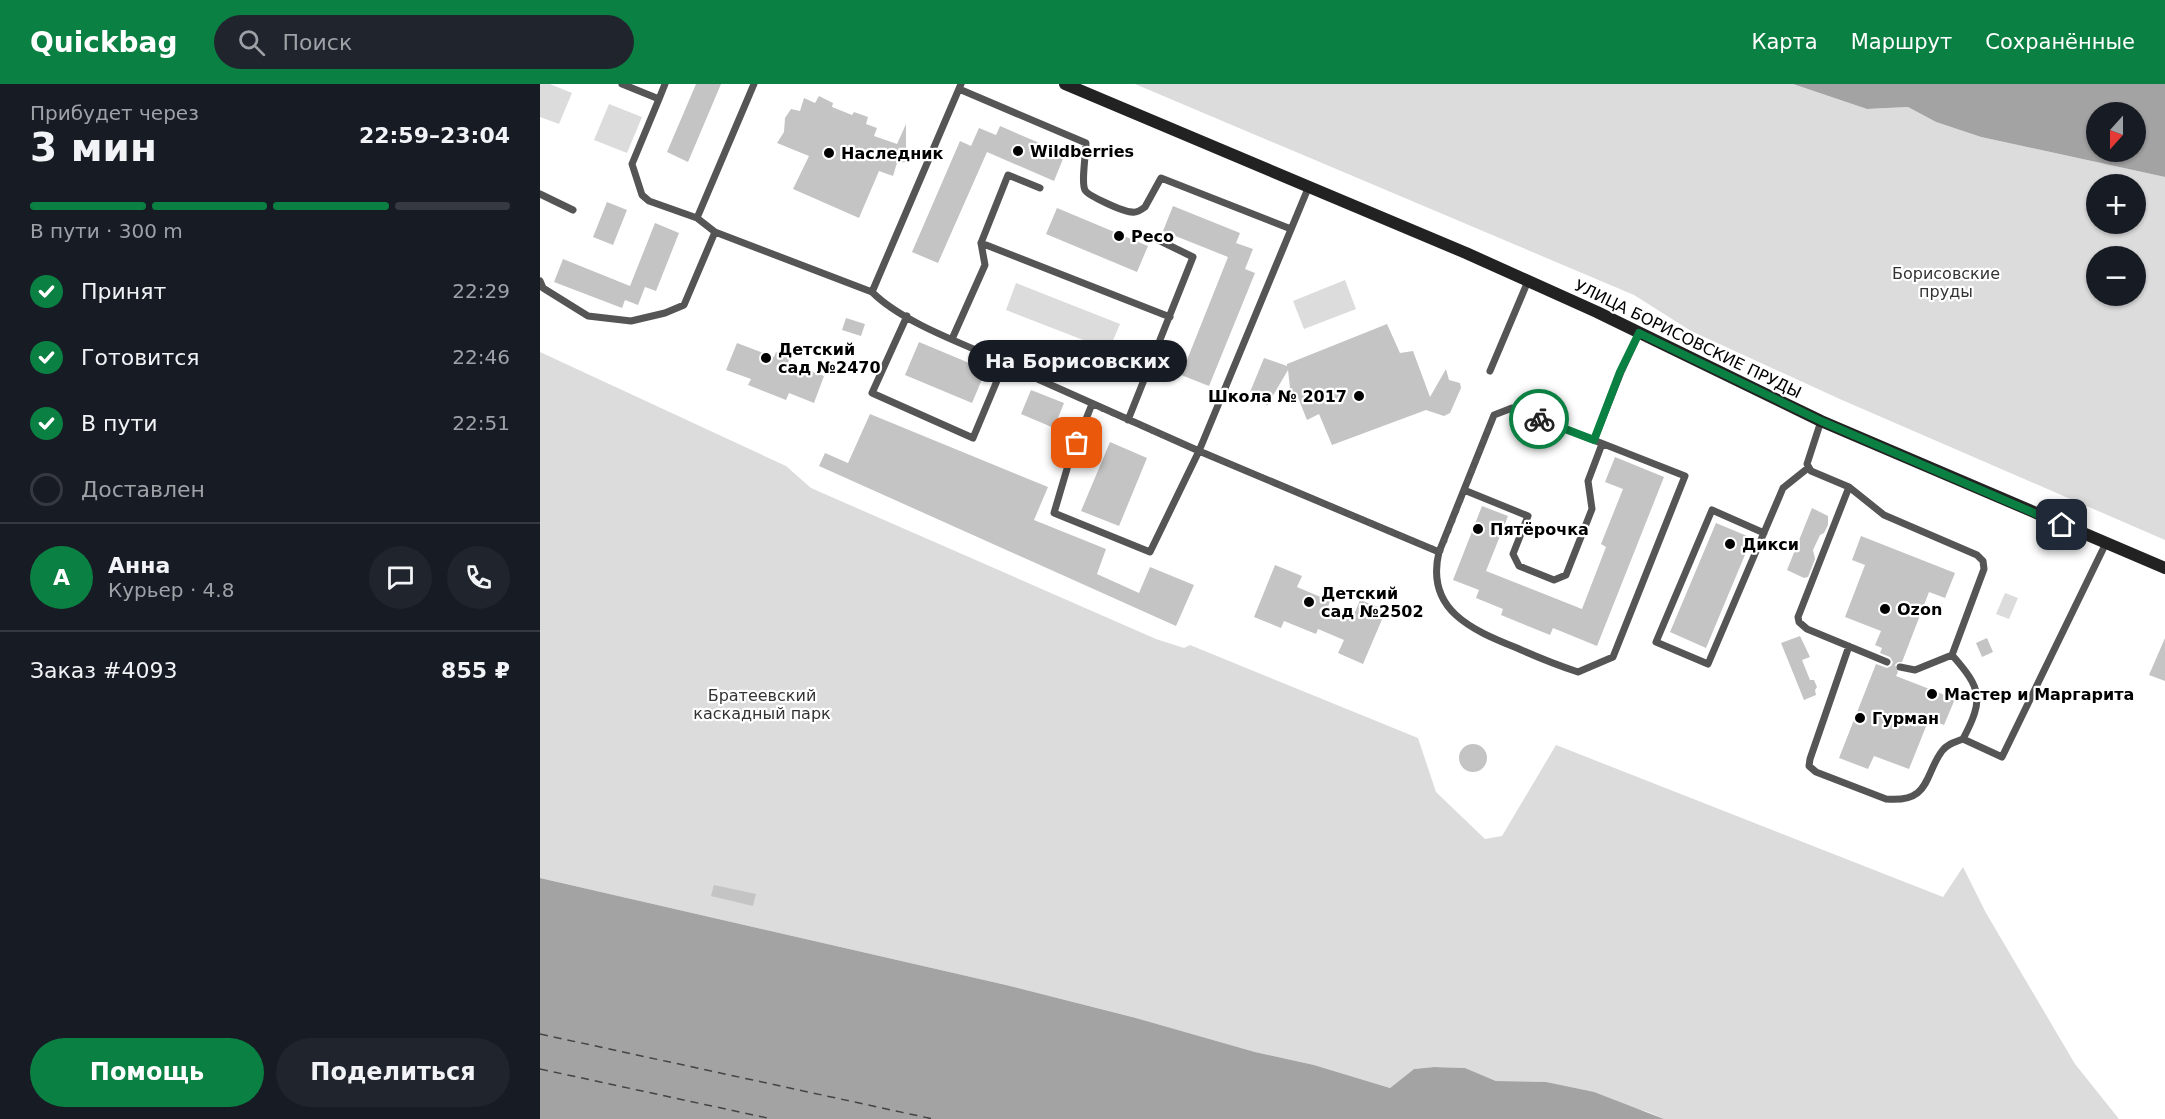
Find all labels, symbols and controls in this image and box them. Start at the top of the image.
search box [214,15,634,69]
text: Quickbag [30,26,178,59]
icon: search [235,26,268,59]
text: Поиск [283,30,352,55]
text: Карта [1752,30,1818,54]
text: Маршрут [1851,30,1952,54]
text: Сохранённые [1985,30,2135,54]
text: Прибудет через [30,101,199,125]
north arrow [2086,102,2146,162]
map controls [2086,102,2146,306]
text: 22:59–23:04 [359,123,510,148]
text: 3 мин [30,125,157,170]
place label: Wildberries [1030,142,1134,161]
place label: Наследник [841,144,943,163]
marker: Wildberries [1011,144,1025,158]
marker: Наследник [822,146,836,160]
button: + [2086,174,2146,234]
text: В пути · 300 m [30,219,183,243]
place label: Ресо [1131,227,1174,246]
marker: Ресо [1112,229,1126,243]
button: − [2086,246,2146,306]
park label: Борисовские пруды [1892,264,2000,301]
icon: check [30,275,63,308]
street label: УЛИЦА БОРИСОВСКИЕ ПРУДЫ [1572,276,1804,402]
text: Принят [81,279,166,304]
text: 22:29 [452,279,510,303]
place label: Детский сад №2470 [778,340,881,377]
icon: check [30,341,63,374]
callout: На Борисовских [968,341,1186,383]
text: Готовится [81,345,200,370]
text: 22:46 [452,345,510,369]
text: На Борисовских [985,349,1170,373]
marker: Детский сад №2470 [759,351,773,365]
place label: Школа № 2017 [1208,387,1347,406]
marker: Школа № 2017 [1352,389,1366,403]
courier [1509,389,1569,449]
icon: bike [1523,403,1556,436]
icon: check [30,407,63,440]
text: В пути [81,411,158,436]
text: 22:51 [452,411,510,435]
pin [1051,417,1102,468]
icon: bag [1060,426,1093,459]
text: Доставлен [81,477,205,502]
pin [2036,499,2087,550]
icon: home [2045,508,2078,541]
place label: Пятёрочка [1490,520,1589,539]
marker: Пятёрочка [1471,522,1485,536]
place label: Дикси [1742,535,1799,554]
marker: Дикси [1723,537,1737,551]
button: chat [369,546,432,609]
button: phone [447,546,510,609]
text: Анна [108,553,170,578]
text: А [53,565,70,590]
text: Курьер · 4.8 [108,578,234,602]
place label: Детский сад №2502 [1321,584,1424,621]
marker: Детский сад №2502 [1302,595,1316,609]
place label: Ozon [1897,600,1942,619]
marker: Ozon [1878,602,1892,616]
text: Заказ #4093 [30,658,177,683]
text: 855 ₽ [441,658,510,683]
place label: Мастер и Маргарита [1944,685,2134,704]
park label: Братеевский каскадный парк [693,686,831,723]
marker: Мастер и Маргарита [1925,687,1939,701]
place label: Гурман [1872,709,1939,728]
marker: Гурман [1853,711,1867,725]
button: Помощь [30,1038,264,1107]
button: Поделиться [276,1038,510,1107]

